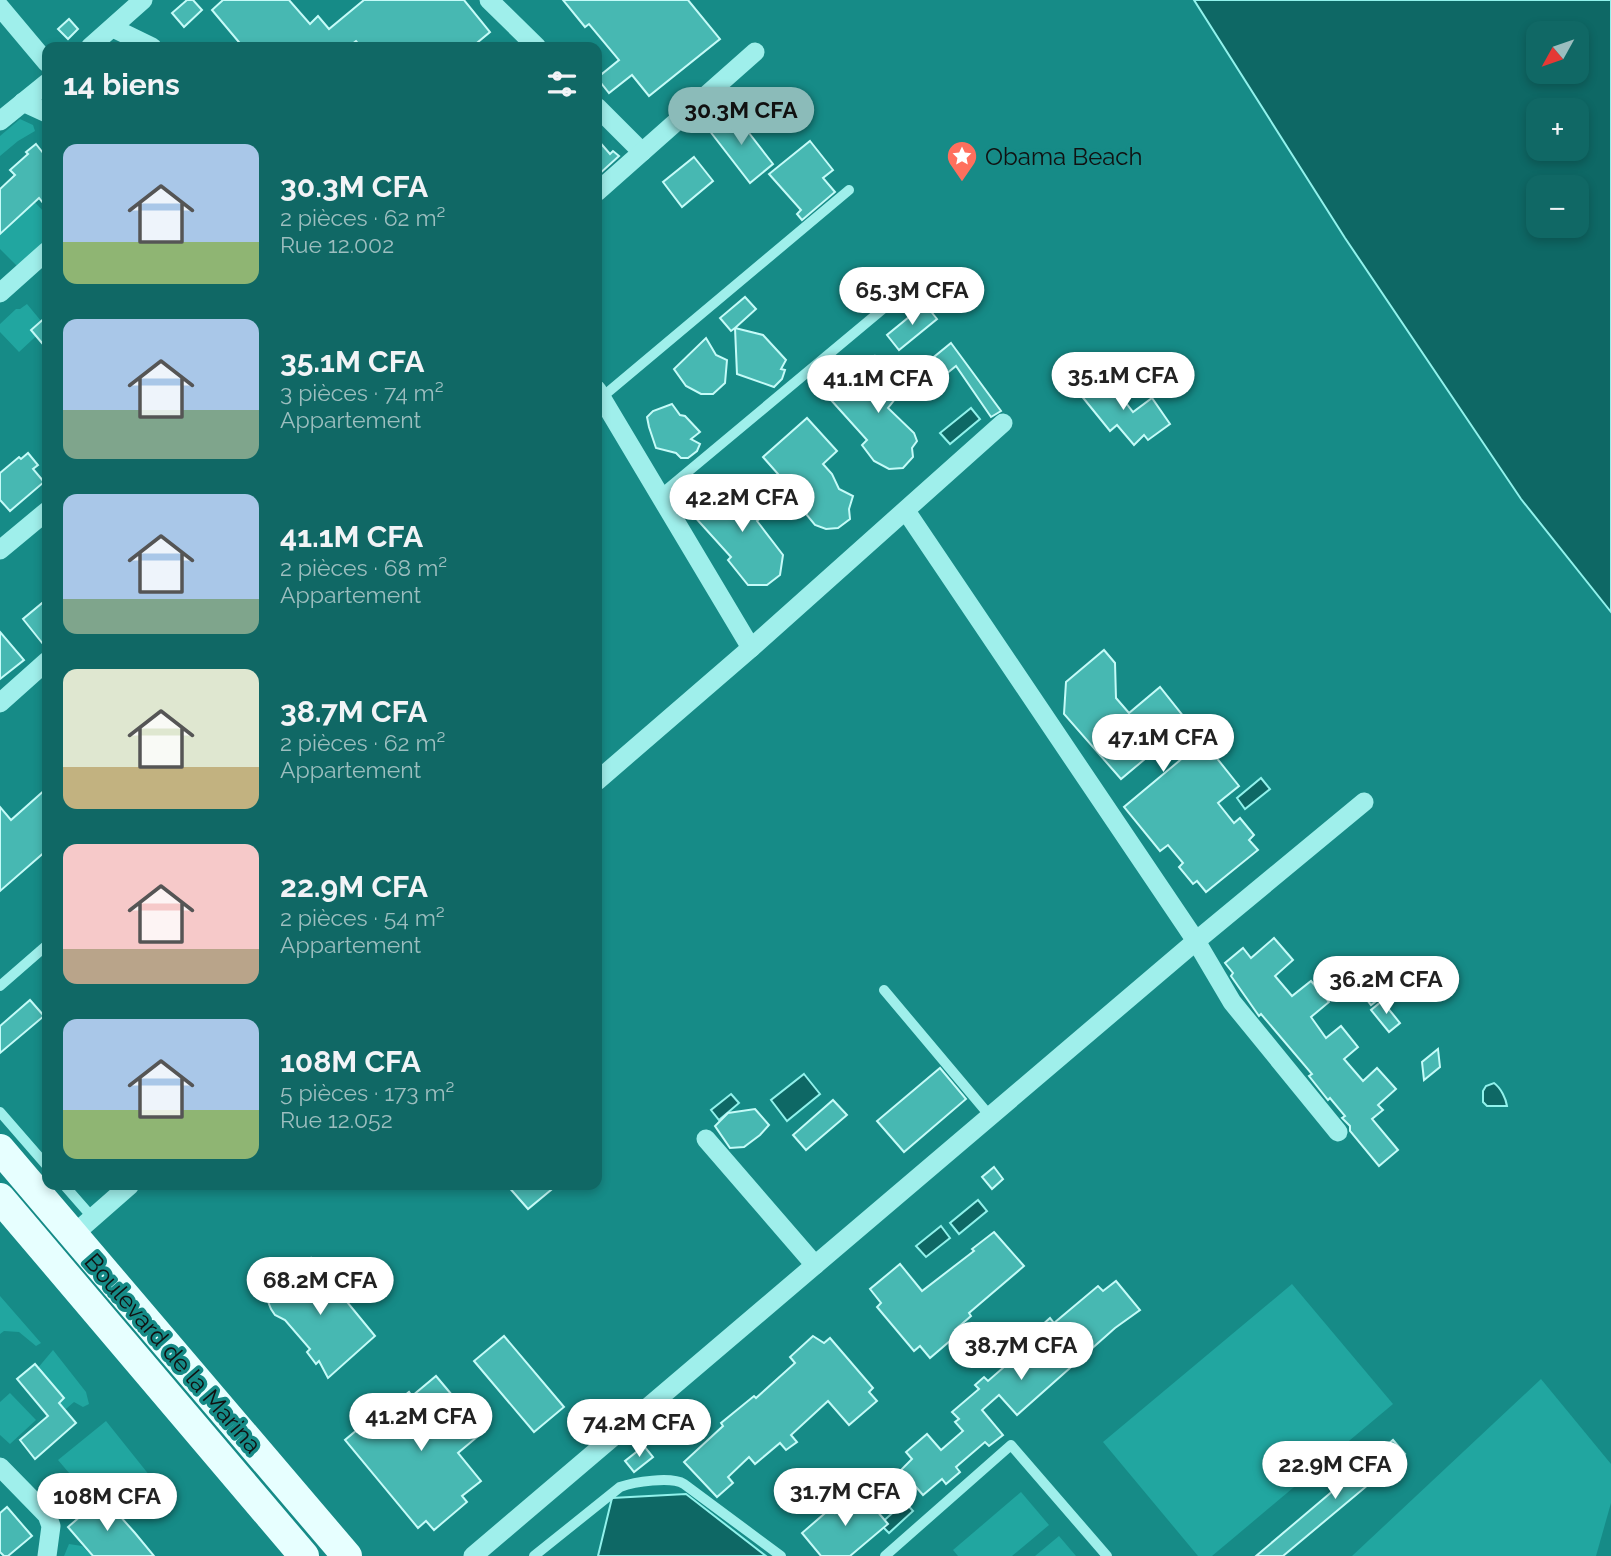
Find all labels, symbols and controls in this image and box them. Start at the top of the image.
north arrow [1526,21,1589,84]
map controls [1526,21,1589,238]
icon: filters [543,65,581,103]
text: 14 biens [63,67,180,102]
pin: 30.3M CFA [661,88,821,147]
text: 30.3M CFA [684,96,798,123]
button: + [1526,98,1589,161]
place icon: Obama Beach [945,139,979,183]
place label: Obama Beach [985,142,1143,171]
text: 30.3M CFA [280,169,428,204]
icon: home [119,172,203,256]
button: − [1526,175,1589,238]
text: 2 pièces · 62 m² [280,204,446,231]
text: Rue 12.002 [280,231,394,258]
pin: 65.3M CFA [832,268,992,327]
text: 65.3M CFA [855,276,969,303]
text: 35.1M CFA [280,344,425,379]
icon: home [119,347,203,431]
pin: 35.1M CFA [1043,352,1203,412]
pin: 41.1M CFA [798,356,958,415]
text: 35.1M CFA [1068,361,1178,388]
text: 41.1M CFA [823,364,933,391]
text: 3 pièces · 74 m² [280,379,444,406]
text: Appartement [280,406,421,433]
pin: 42.2M CFA [662,475,822,534]
text: 42.2M CFA [686,483,798,510]
text: 41.1M CFA [280,519,423,554]
icon: home [119,522,203,606]
text: 2 pièces · 68 m² [280,554,447,581]
text: Appartement [280,581,421,608]
text: 38.7M CFA [280,694,427,729]
icon: home [119,697,203,781]
pin: 47.1M CFA [1083,714,1243,774]
text: 47.1M CFA [1108,723,1218,750]
text: 2 pièces · 62 m² [280,729,446,756]
text: Appartement [280,756,421,783]
text: 22.9M CFA [280,869,428,904]
icon: home [119,872,203,956]
text: 2 pièces · 54 m² [280,904,445,931]
text: Appartement [280,931,421,958]
pin: 36.2M CFA [1306,956,1466,1016]
text: 36.2M CFA [1329,965,1443,992]
text: 108M CFA [280,1044,421,1079]
icon: home [119,1047,203,1131]
text: 5 pièces · 173 m² [280,1079,455,1106]
text: Rue 12.052 [280,1106,393,1133]
street label: Boulevard de la Marina [78,1247,268,1459]
pin: 68.2M CFA [240,1258,400,1317]
text: 68.2M CFA [263,1266,377,1293]
pin: 38.7M CFA [941,1322,1101,1382]
text: 38.7M CFA [964,1331,1078,1358]
pin: 41.2M CFA [341,1394,501,1453]
pin: 74.2M CFA [559,1400,719,1459]
text: 41.2M CFA [365,1402,477,1429]
text: 74.2M CFA [583,1408,695,1435]
pin: 22.9M CFA [1255,1442,1415,1501]
text: 22.9M CFA [1278,1450,1392,1477]
pin: 31.7M CFA [765,1468,925,1528]
pin: 108M CFA [35,1474,179,1533]
text: 31.7M CFA [790,1477,900,1504]
text: 108M CFA [53,1482,161,1509]

